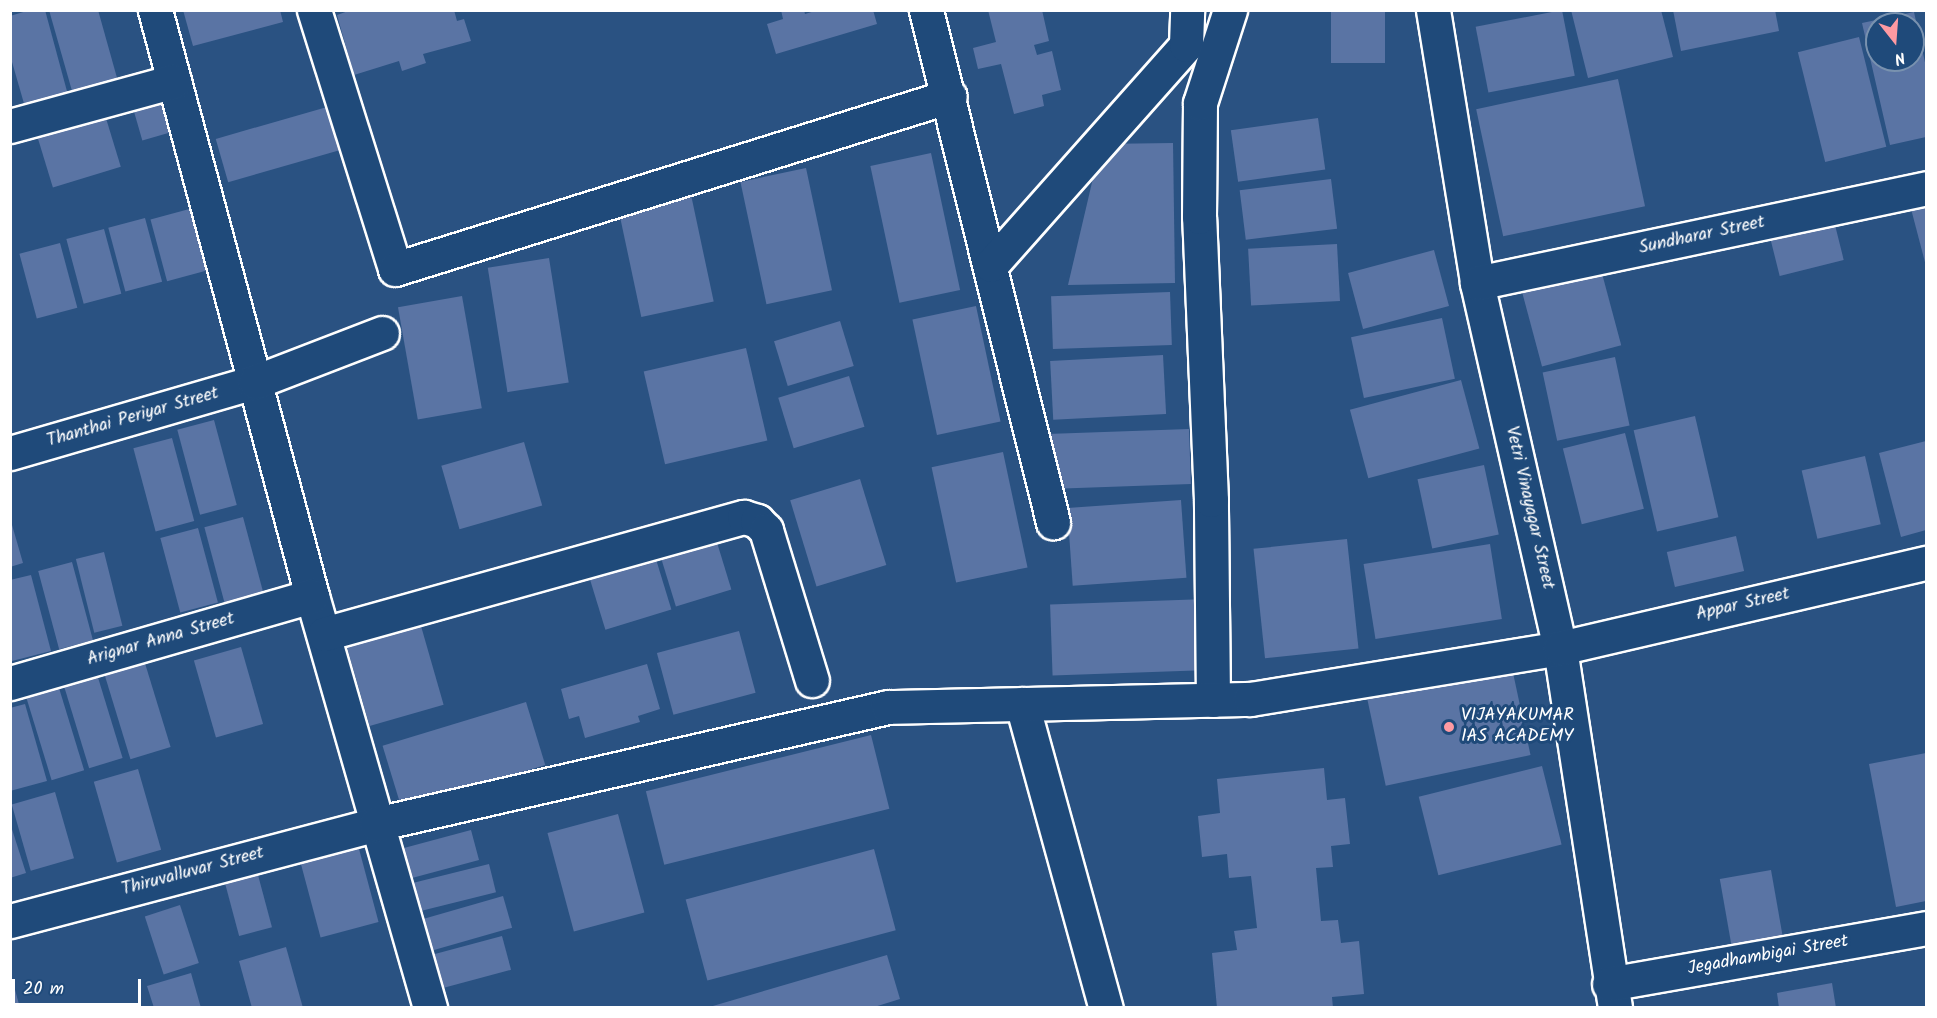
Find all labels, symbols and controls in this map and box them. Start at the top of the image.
north arrow [1865,12,1925,72]
text: N [1891,44,1908,71]
street label: Sundharar Street [1637,212,1767,260]
street label: Thanthai Periyar Street [45,383,221,453]
street label: Vetri Vinayagar Street [1500,424,1558,592]
street label: Appar Street [1694,584,1792,626]
street label: Arignar Anna Street [85,609,237,671]
place label: VIJAYAKUMAR IAS ACADEMY [1461,706,1574,748]
marker: VIJAYAKUMAR IAS ACADEMY [1442,720,1456,734]
street label: Thiruvalluvar Street [119,843,267,901]
street label: Jegadhambigai Street [1686,931,1850,981]
scale bar [15,967,144,1005]
text: 20 m [23,975,64,1004]

